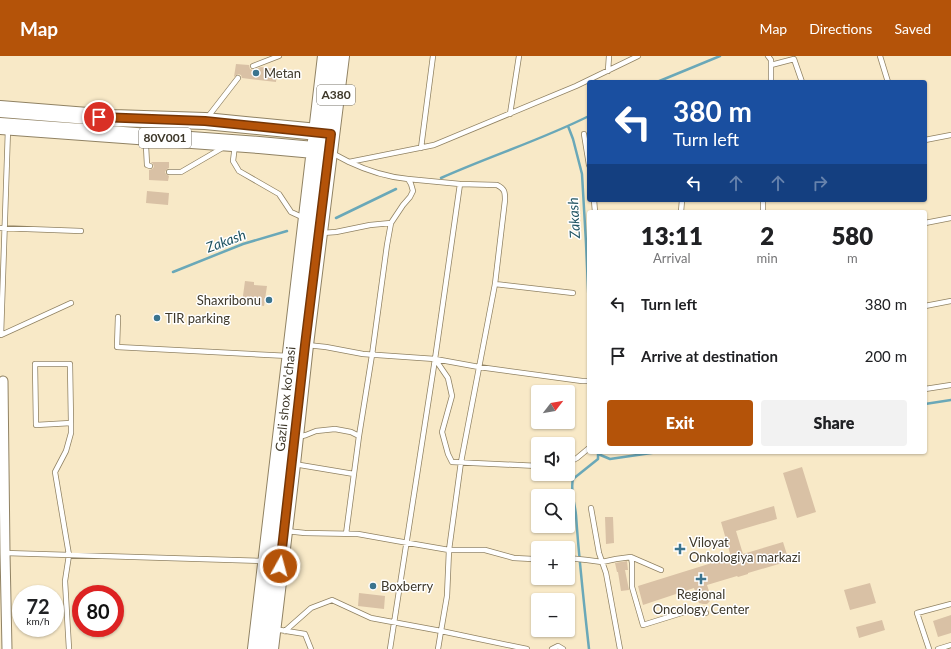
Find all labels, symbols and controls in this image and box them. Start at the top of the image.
text: Map [20,17,58,40]
text: Map [760,20,787,37]
text: Directions [809,20,872,37]
text: Saved [894,20,931,37]
place label: Metan [264,65,301,81]
marker: Metan [251,68,261,78]
road number: A380 [317,85,355,105]
text: 380 m [673,94,752,128]
icon: left [607,96,659,148]
pin [82,100,116,134]
icon: arrive [88,106,110,128]
road number: 80V001 [139,128,191,148]
text: Turn left [673,128,739,150]
icon: left [683,172,705,194]
icon: ahead [725,172,747,194]
icon: ahead [767,172,789,194]
icon: right [809,172,831,194]
water label: Zakash [564,197,583,240]
text: 13:11 [641,221,703,250]
text: 2 [760,221,774,250]
text: 580 [831,221,873,250]
water label: Zakash [203,225,248,256]
text: Arrival [653,250,691,266]
text: min [757,250,778,266]
text: m [847,250,858,266]
place label: Shaxribonu [197,292,261,308]
icon: left [607,293,629,315]
marker: Shaxribonu [264,295,274,305]
text: Turn left [641,295,697,313]
text: 380 m [865,295,907,313]
place label: TIR parking [165,310,230,326]
marker: TIR parking [152,313,162,323]
icon: arrive [607,345,629,367]
street label: Gazli shox ko'chasi [272,346,298,452]
text: Arrive at destination [641,347,778,365]
text: 200 m [865,347,907,365]
north arrow [531,385,575,429]
map controls [531,385,575,637]
button: Exit [607,400,753,446]
button: Share [761,400,907,446]
button: sound [531,437,575,481]
button: search [531,489,575,533]
place label: Viloyat Onkologiya markazi [689,534,801,565]
button: + [531,541,575,585]
marker: Viloyat Onkologiya markazi [674,543,686,555]
position arrow [259,545,301,587]
marker: Regional Oncology Center [695,573,707,585]
place label: Boxberry [381,578,433,594]
marker: Boxberry [368,581,378,591]
speed limit sign: 80 [72,585,124,637]
place label: Regional Oncology Center [653,586,750,617]
button: − [531,593,575,637]
text: 72 [26,594,50,618]
text: km/h [26,615,50,627]

